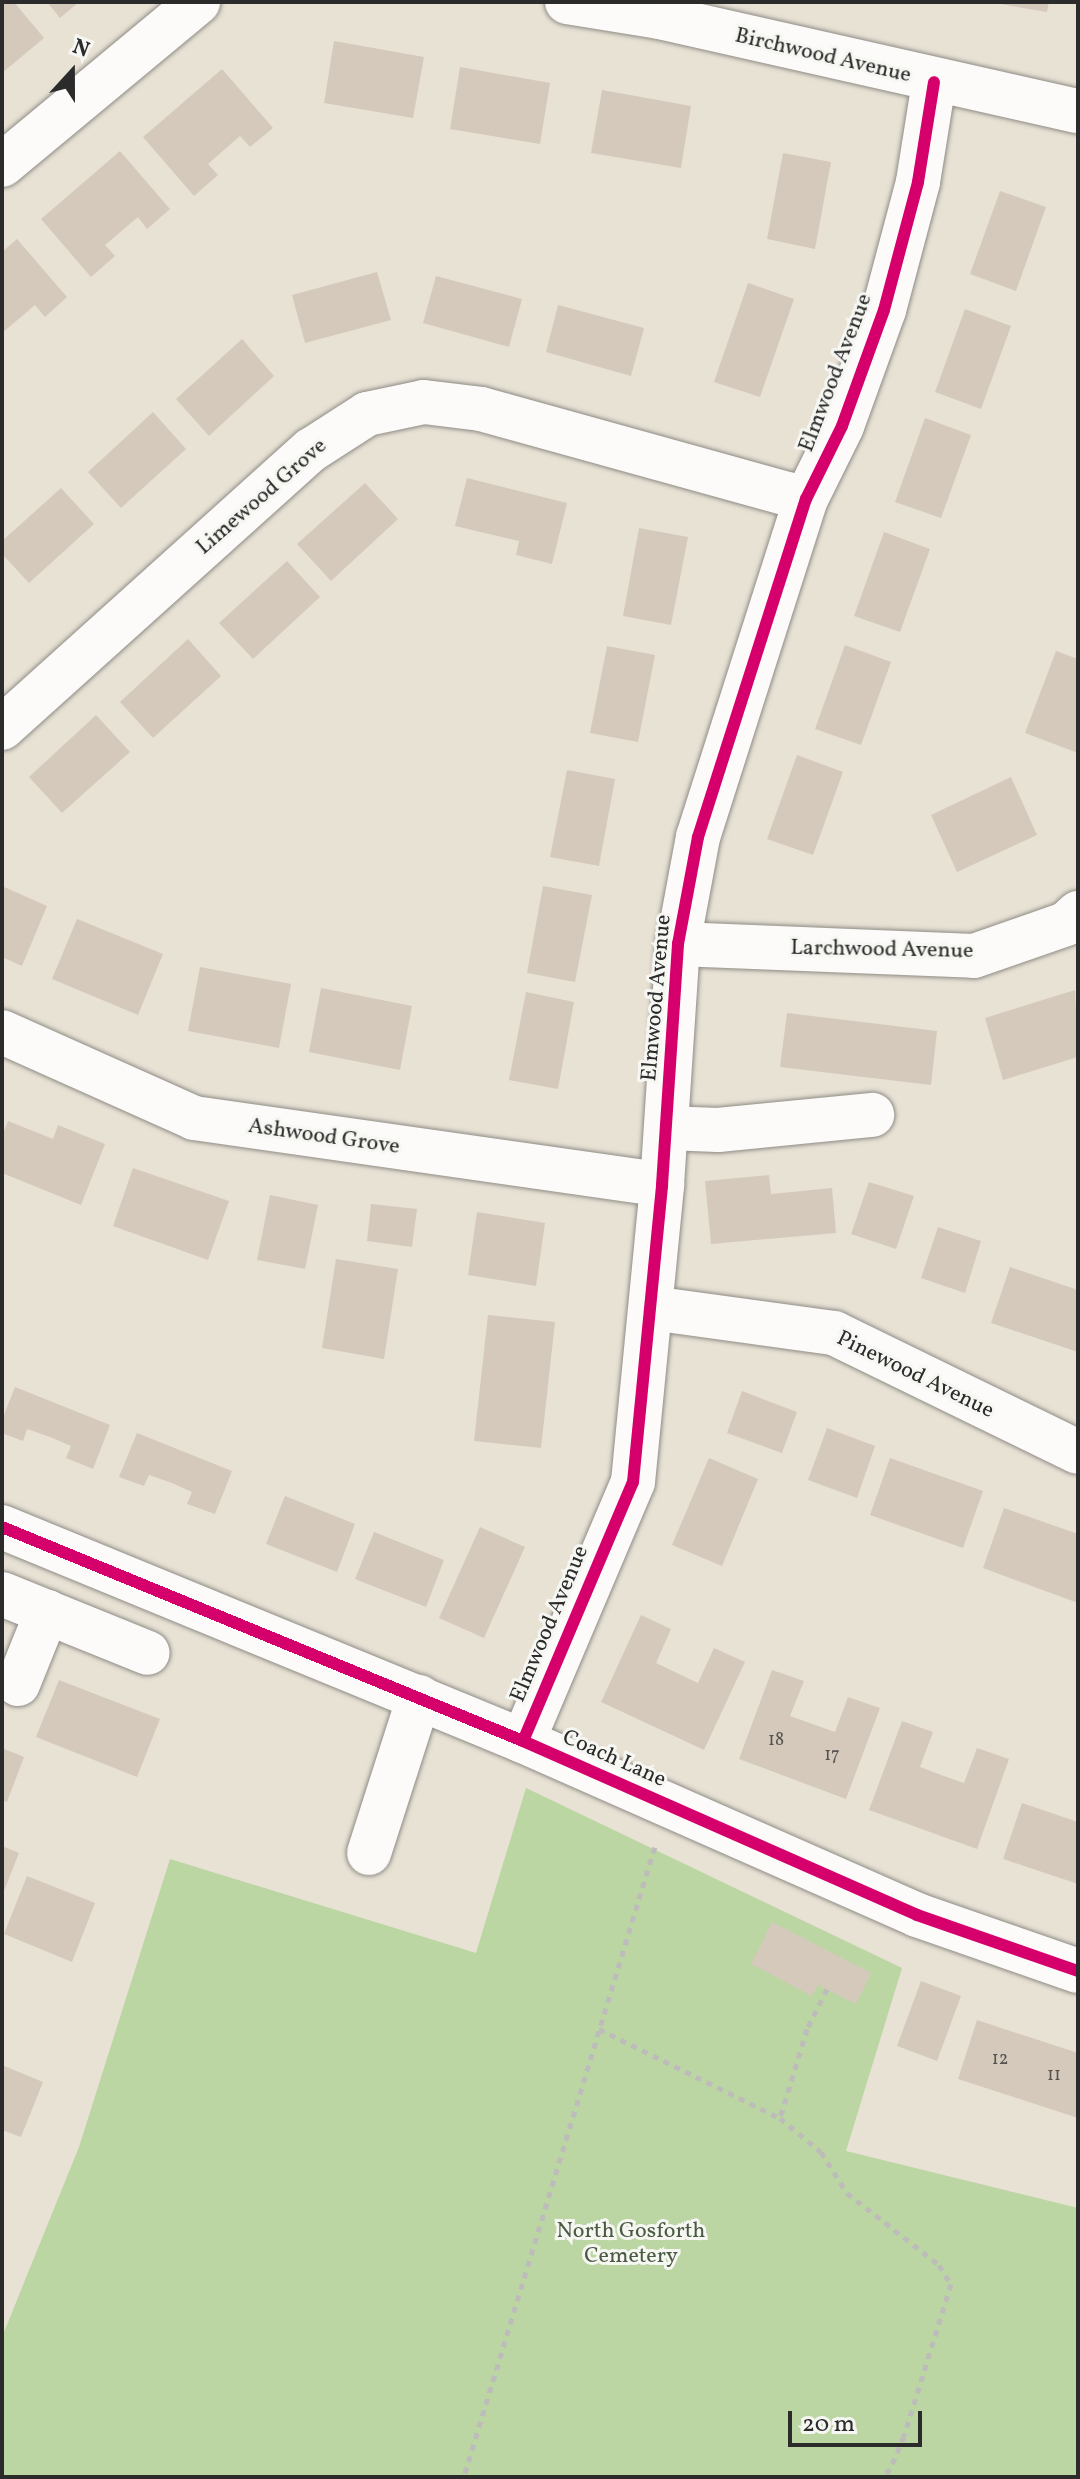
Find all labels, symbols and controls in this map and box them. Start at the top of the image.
street label: Birchwood Avenue [732,23,914,89]
north arrow [32,32,112,112]
text: N [68,32,94,66]
street label: Elmwood Avenue [794,290,878,456]
street label: Limewood Grove [191,433,333,561]
street label: Elmwood Avenue [637,913,677,1083]
street label: Larchwood Avenue [790,935,974,965]
street label: Ashwood Grove [247,1113,401,1161]
street label: Pinewood Avenue [832,1325,998,1425]
street label: Elmwood Avenue [505,1542,595,1706]
street label: Coach Lane [558,1724,670,1794]
house number: 18 [768,1730,784,1752]
house number: 17 [824,1745,840,1767]
house number: 12 [992,2049,1008,2071]
house number: 11 [1047,2065,1061,2087]
park label: North Gosforth Cemetery [557,2218,705,2270]
scale bar [792,2395,926,2445]
text: 20 m [802,2408,855,2442]

